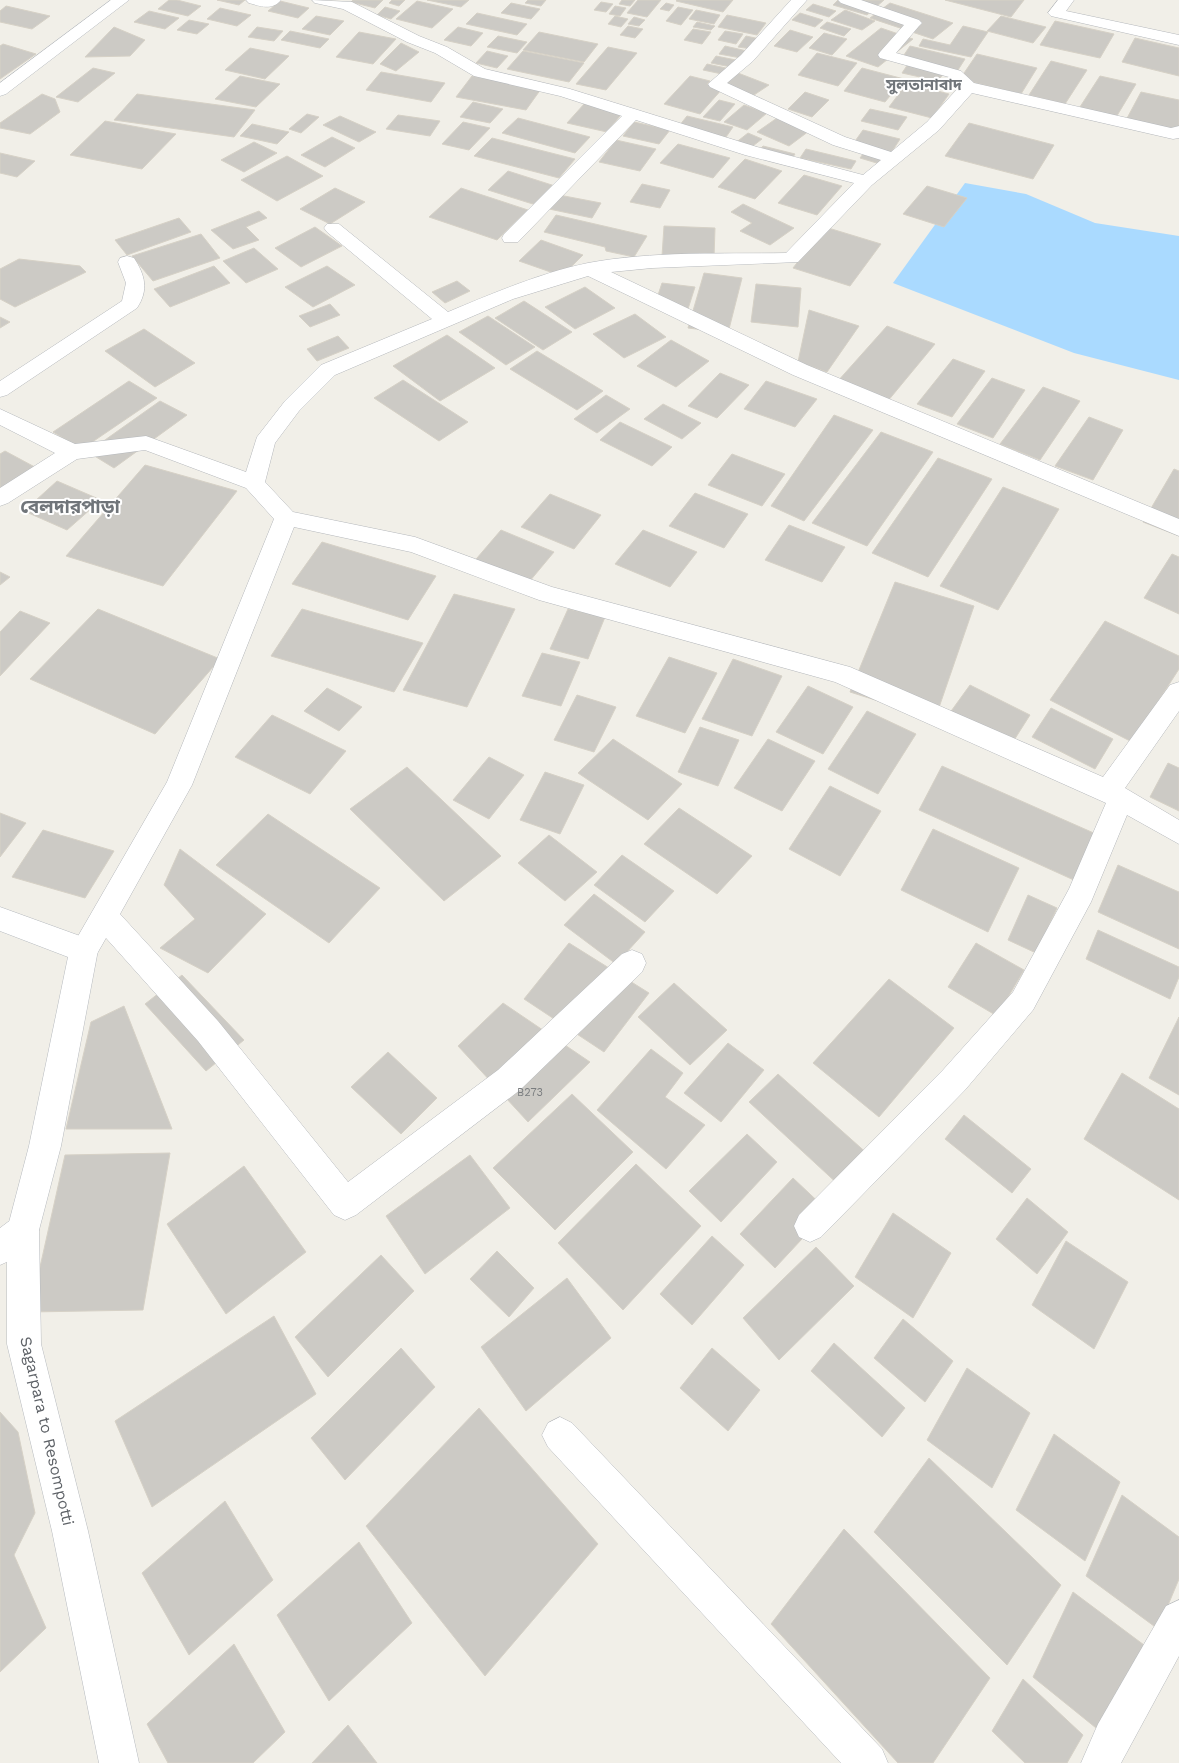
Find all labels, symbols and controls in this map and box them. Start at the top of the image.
district label: সুলতানাবাদ [885,75,963,95]
district label: বেলদারপাড়া [20,495,120,518]
house number: B273 [517,1086,543,1099]
street label: Sagarpara to Resompotti [16,1335,78,1527]

